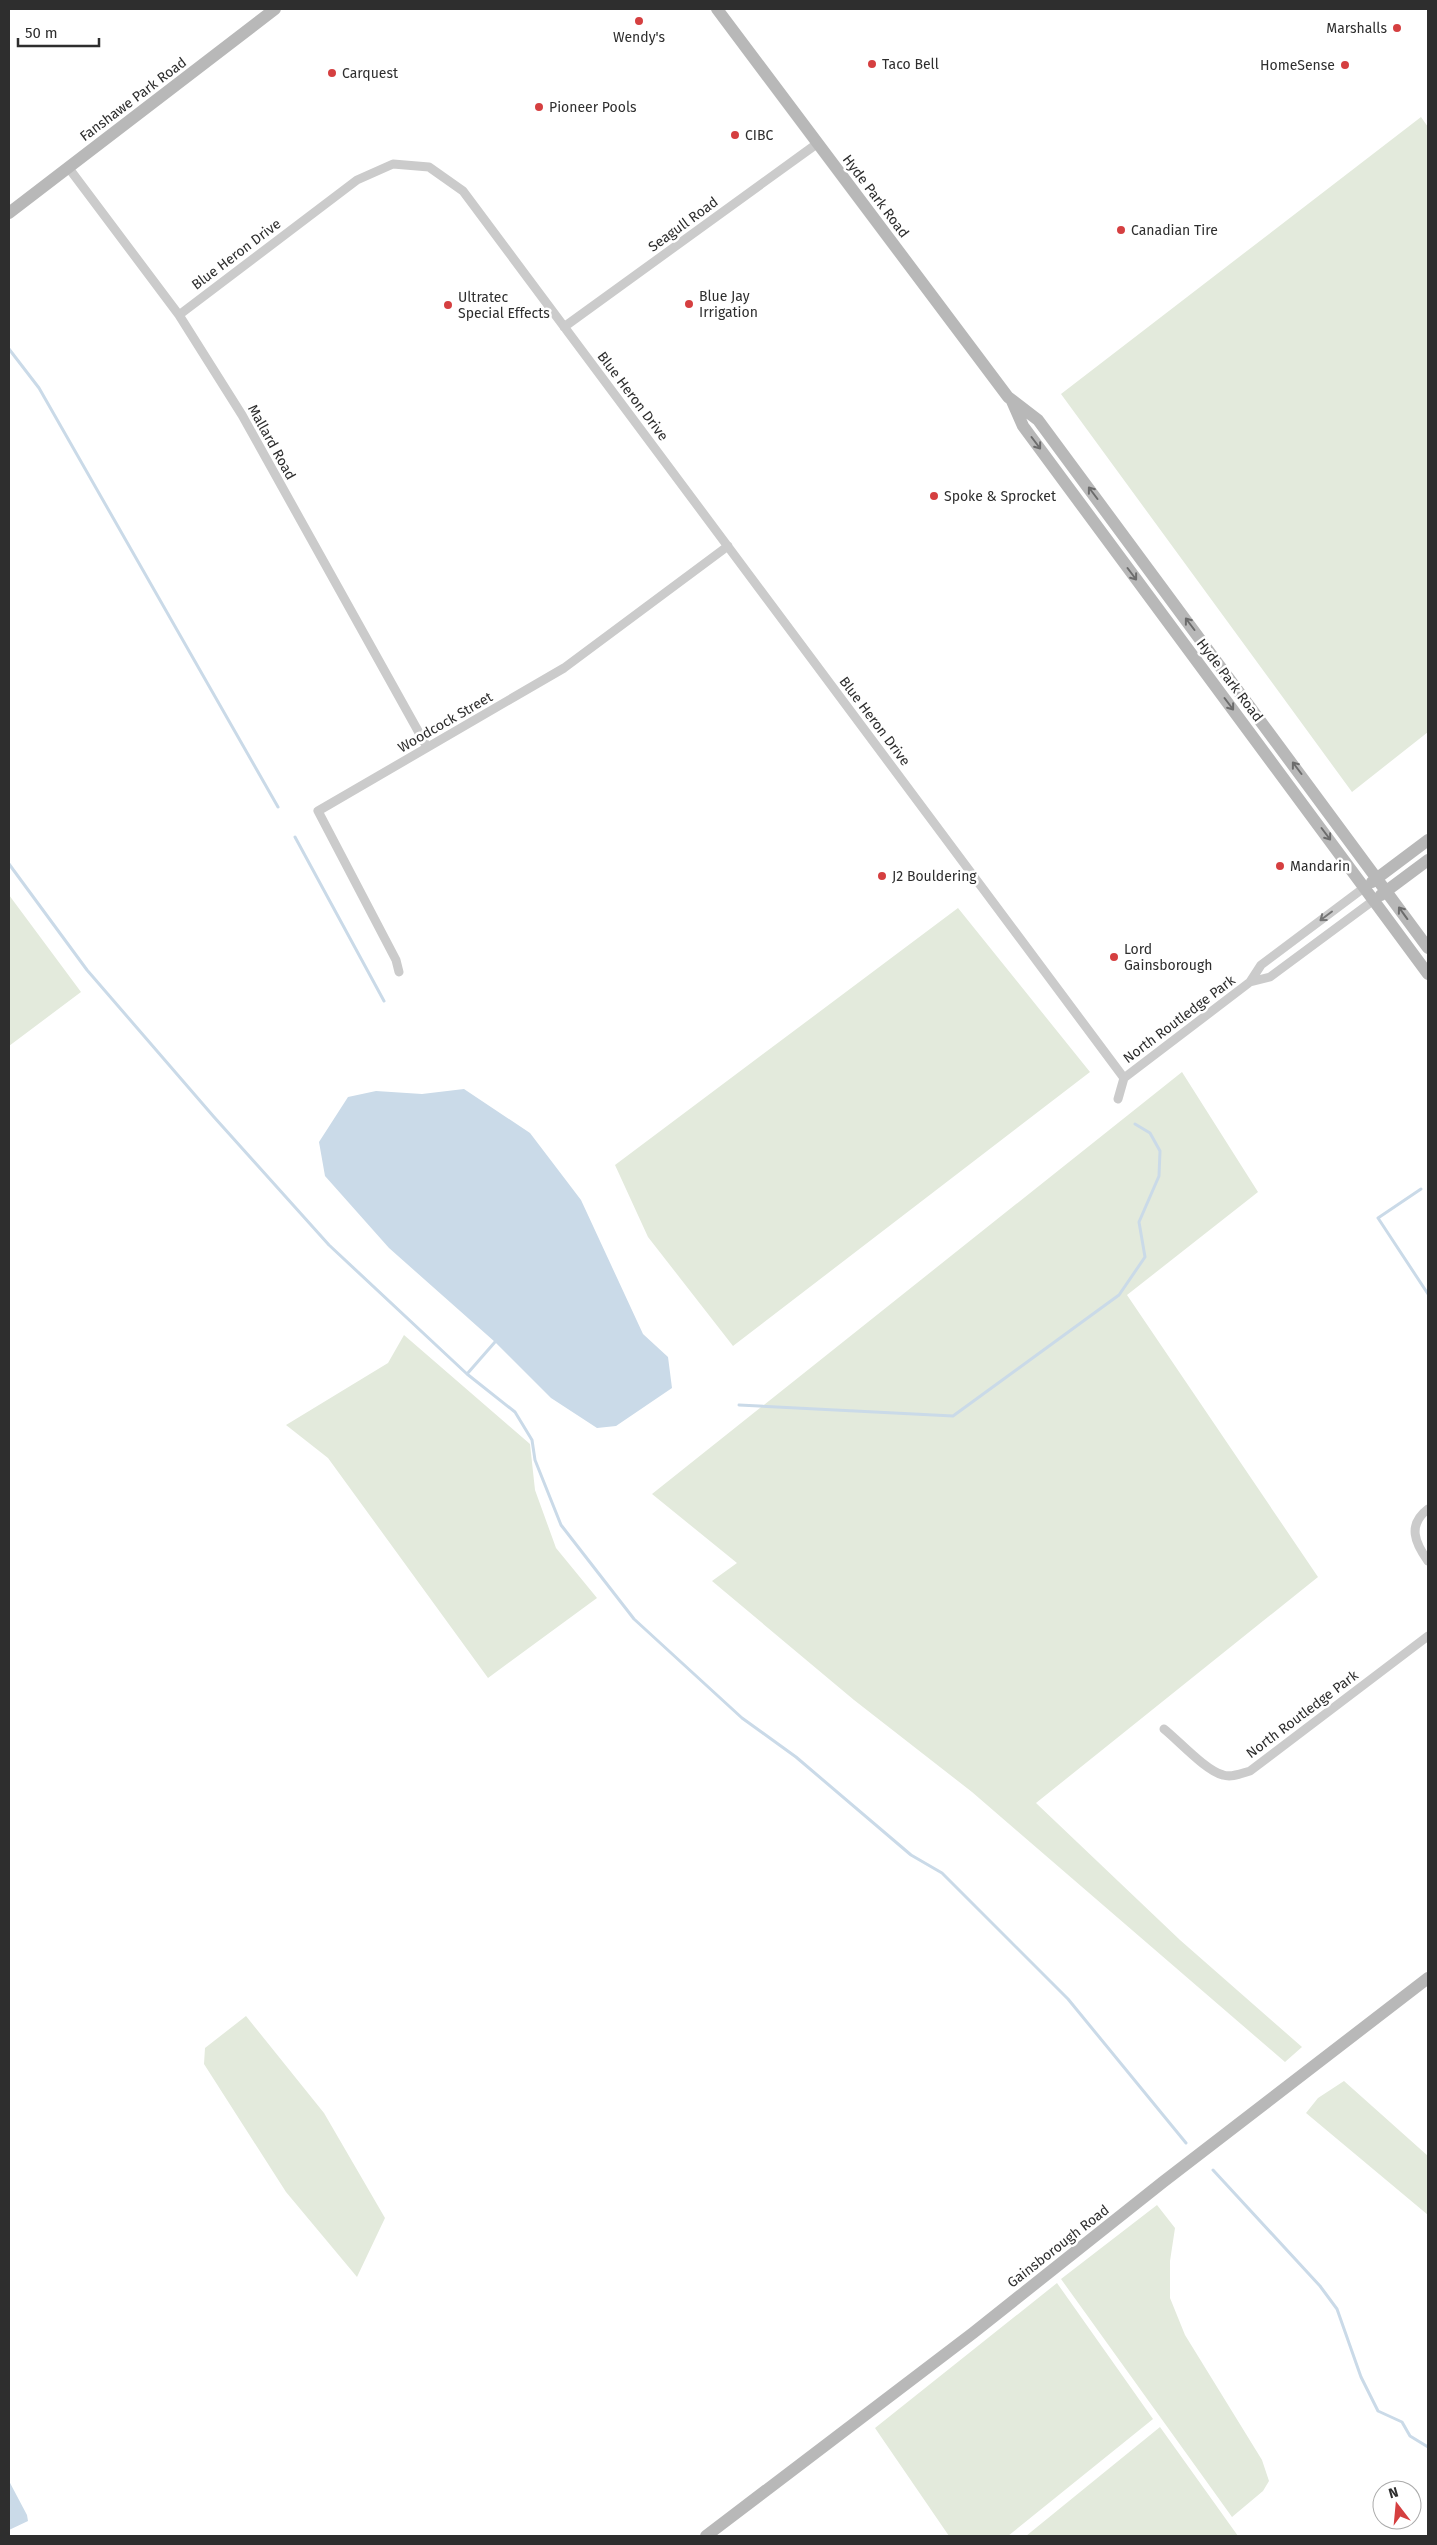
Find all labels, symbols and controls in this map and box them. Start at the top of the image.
scale bar [18,15,99,47]
marker: Wendy's [633,15,645,27]
place label: Marshalls [1326,20,1387,37]
marker: Marshalls [1391,22,1403,34]
text: 50 m [25,24,58,42]
place label: Wendy's [613,29,665,46]
street label: Fanshawe Park Road [77,54,190,145]
place label: Taco Bell [882,56,939,73]
place label: HomeSense [1260,57,1335,74]
marker: Taco Bell [866,58,878,70]
marker: HomeSense [1339,59,1351,71]
place label: Carquest [342,65,399,82]
marker: Carquest [326,67,338,79]
place label: Pioneer Pools [549,99,637,116]
marker: Pioneer Pools [533,101,545,113]
place label: CIBC [745,127,773,144]
marker: CIBC [729,129,741,141]
street label: Hyde Park Road [839,151,912,241]
street label: Seagull Road [645,193,721,255]
street label: Blue Heron Drive [188,215,284,293]
place label: Canadian Tire [1131,222,1218,239]
marker: Canadian Tire [1115,224,1127,236]
place label: Blue Jay Irrigation [699,288,758,321]
place label: Ultratec Special Effects [458,289,550,322]
marker: Blue Jay Irrigation [683,298,695,310]
marker: Ultratec Special Effects [442,299,454,311]
street label: Blue Heron Drive [594,348,672,444]
street label: Mallard Road [244,402,299,483]
one-way arrow [1030,436,1041,449]
one-way arrow [1088,486,1098,500]
place label: Spoke & Sprocket [944,488,1057,505]
marker: Spoke & Sprocket [928,490,940,502]
one-way arrow [1127,567,1138,580]
one-way arrow [1184,618,1195,631]
street label: Hyde Park Road [1193,635,1266,725]
street label: Blue Heron Drive [836,673,914,769]
street label: Woodcock Street [395,688,496,756]
one-way arrow [1224,697,1235,710]
one-way arrow [1292,761,1302,775]
one-way arrow [1321,827,1331,841]
place label: Mandarin [1290,858,1350,875]
marker: Mandarin [1274,860,1286,872]
place label: J2 Bouldering [892,868,977,885]
marker: J2 Bouldering [876,870,888,882]
one-way arrow [1398,906,1408,920]
one-way arrow [1320,911,1333,922]
place label: Lord Gainsborough [1124,941,1212,974]
marker: Lord Gainsborough [1108,951,1120,963]
street label: North Routledge Park [1120,971,1239,1067]
street label: North Routledge Park [1243,1666,1362,1762]
street label: Gainsborough Road [1004,2201,1113,2291]
north arrow [1372,2480,1422,2530]
text: N [1387,2484,1400,2502]

